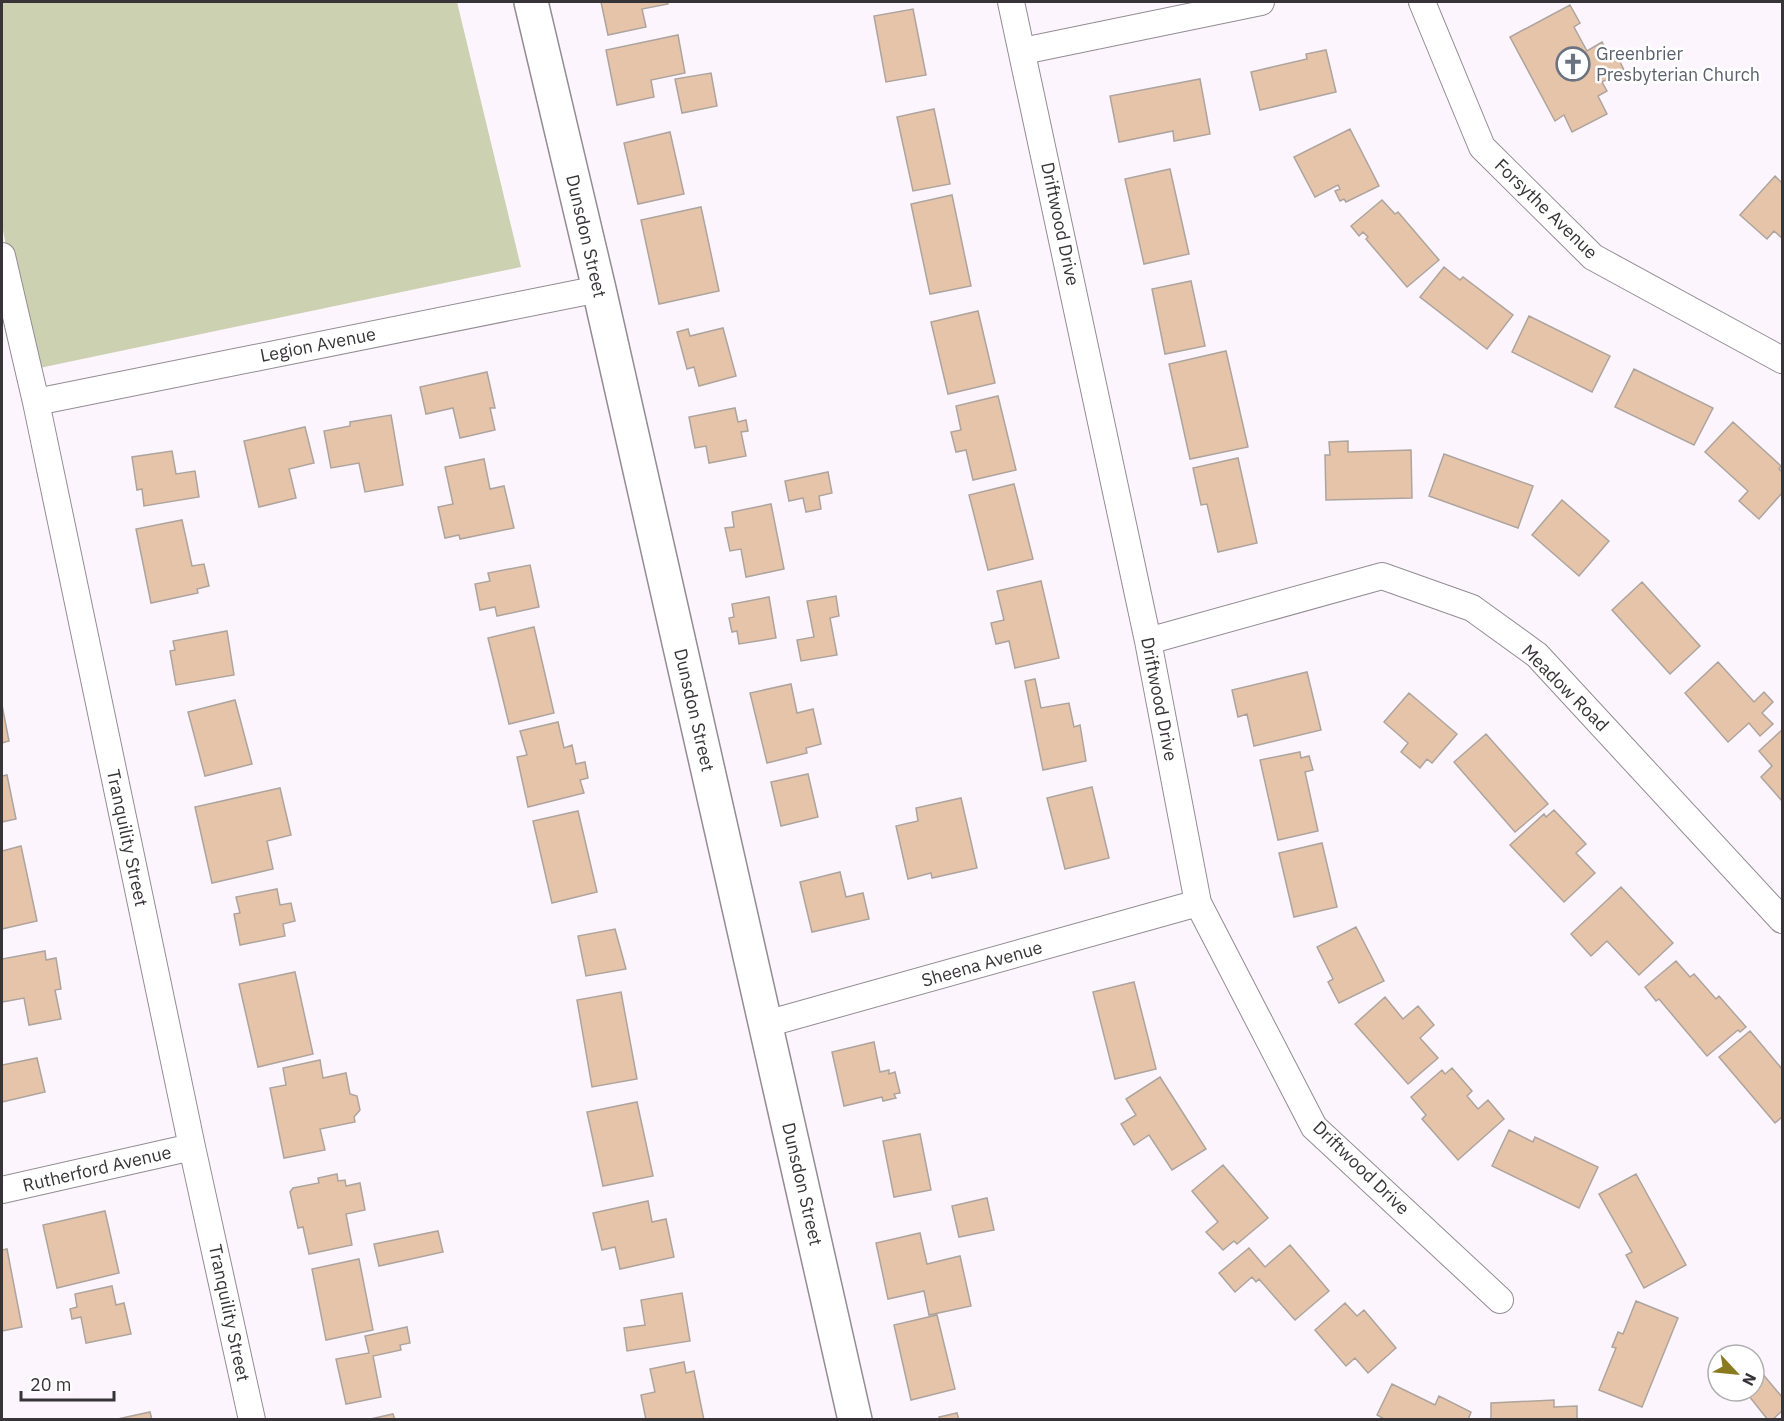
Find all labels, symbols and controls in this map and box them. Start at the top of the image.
place label: Greenbrier Presbyterian Church [1596,42,1760,86]
church icon: Greenbrier Presbyterian Church [1555,46,1591,82]
street label: Forsythe Avenue [1490,154,1603,264]
street label: Driftwood Drive [1036,160,1085,288]
street label: Dunsdon Street [561,172,612,300]
street label: Legion Avenue [258,322,378,367]
street label: Driftwood Drive [1136,635,1183,763]
street label: Meadow Road [1517,639,1614,736]
street label: Dunsdon Street [669,646,720,774]
street label: Tranquility Street [102,767,153,908]
street label: Sheena Avenue [919,935,1045,992]
street label: Driftwood Drive [1308,1116,1415,1220]
street label: Dunsdon Street [777,1120,828,1248]
street label: Rutherford Avenue [20,1140,174,1197]
street label: Tranquility Street [204,1242,255,1383]
north arrow [1706,1343,1766,1403]
scale bar [21,1364,114,1402]
text: N [1738,1370,1761,1389]
text: 20 m [30,1373,72,1396]

